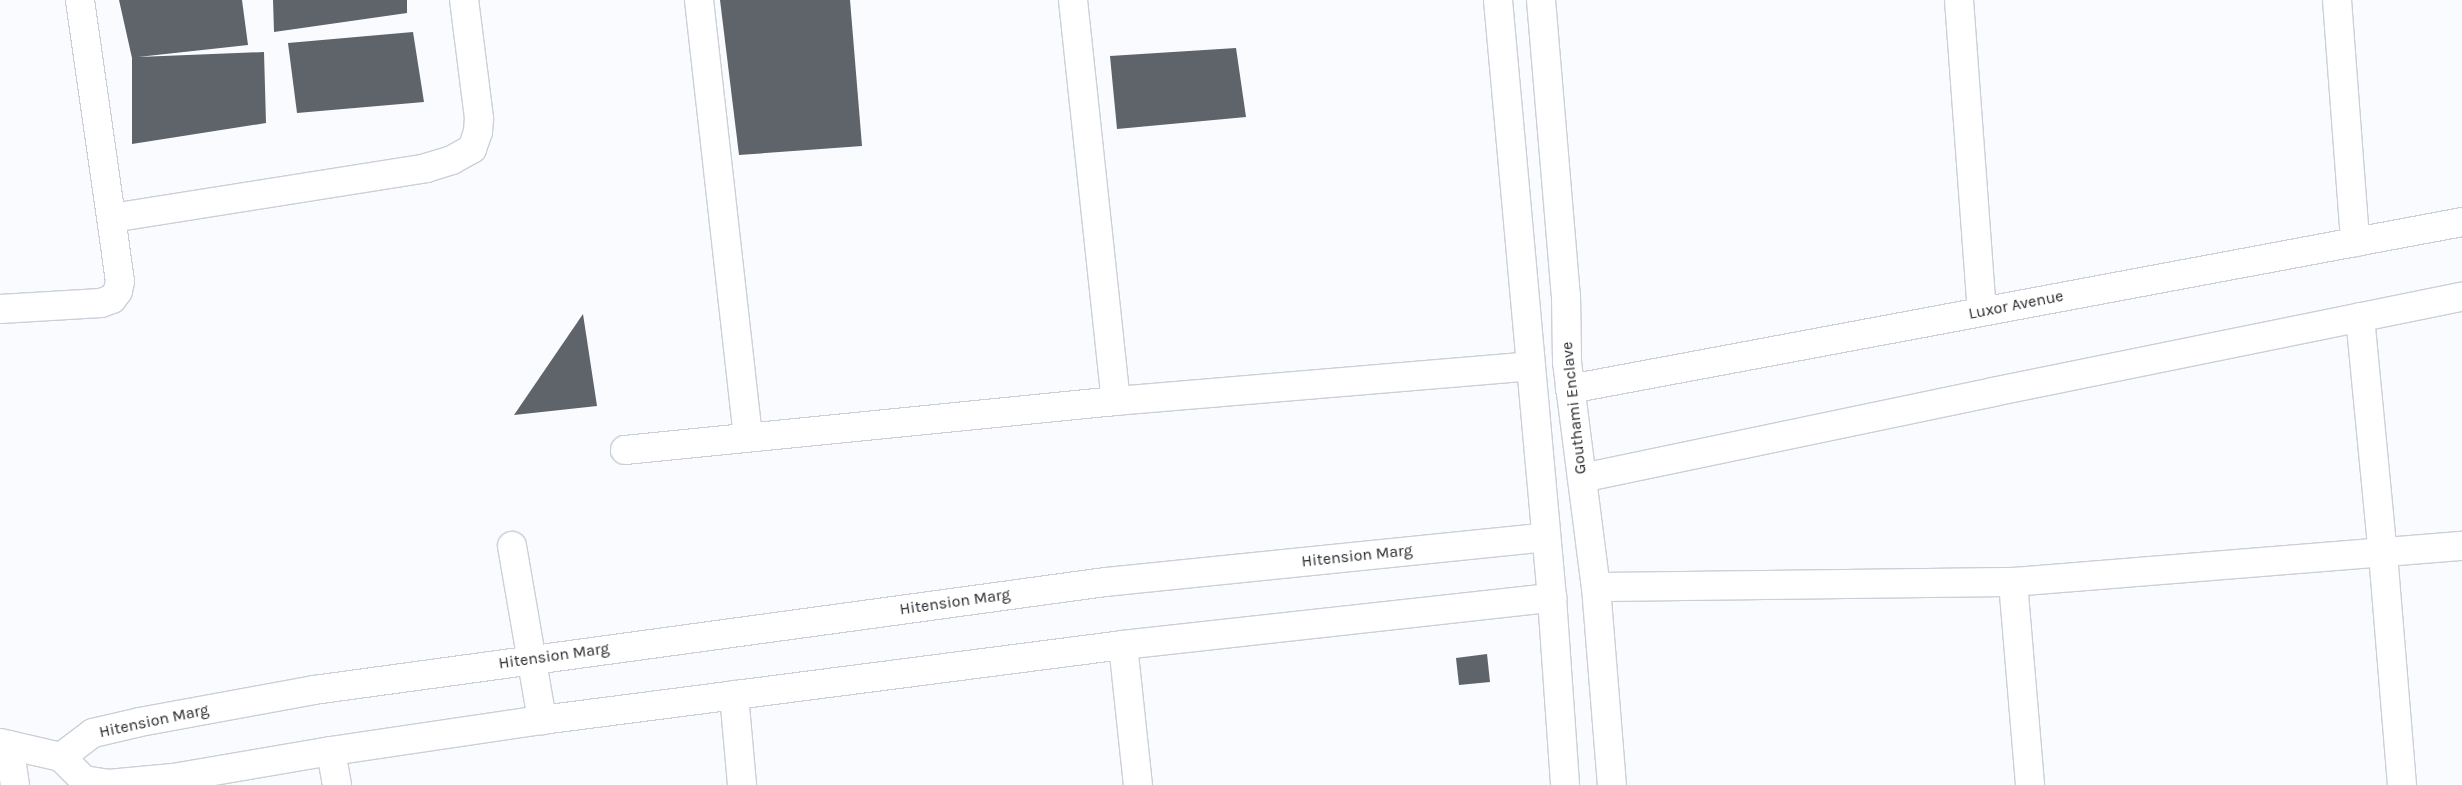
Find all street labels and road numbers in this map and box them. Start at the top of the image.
street label: Luxor Avenue [1967,286,2065,324]
street label: Gouthami Enclave [1557,341,1591,475]
street label: Hitension Marg [1300,541,1414,571]
street label: Hitension Marg [898,585,1012,619]
street label: Hitension Marg [497,639,611,673]
street label: Hitension Marg [97,700,211,742]

